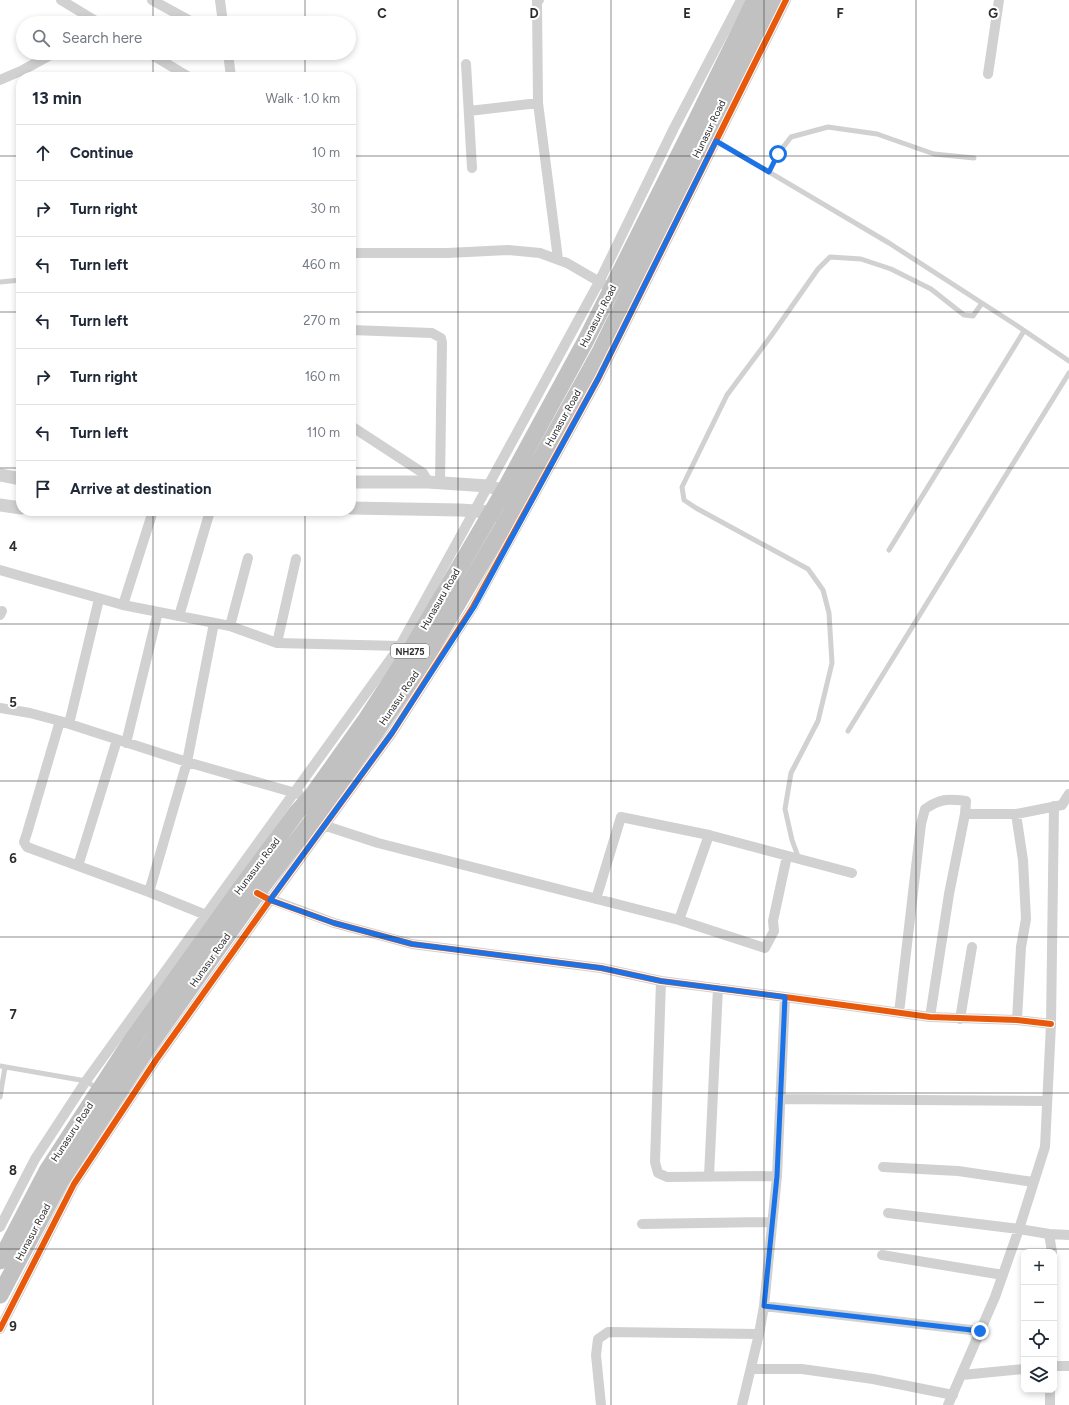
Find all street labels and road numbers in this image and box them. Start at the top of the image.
street label: Hunasur Road [689,98,729,160]
street label: Hunasuru Road [577,282,619,349]
street label: Hunasur Road [542,387,584,449]
street label: Hunasuru Road [417,566,463,632]
road number: NH275 [391,644,429,658]
street label: Hunasur Road [376,668,422,728]
street label: Hunasuru Road [231,835,283,897]
street label: Hunasur Road [187,930,233,989]
street label: Hunasuru Road [48,1100,96,1164]
street label: Hunasur Road [12,1201,54,1263]

